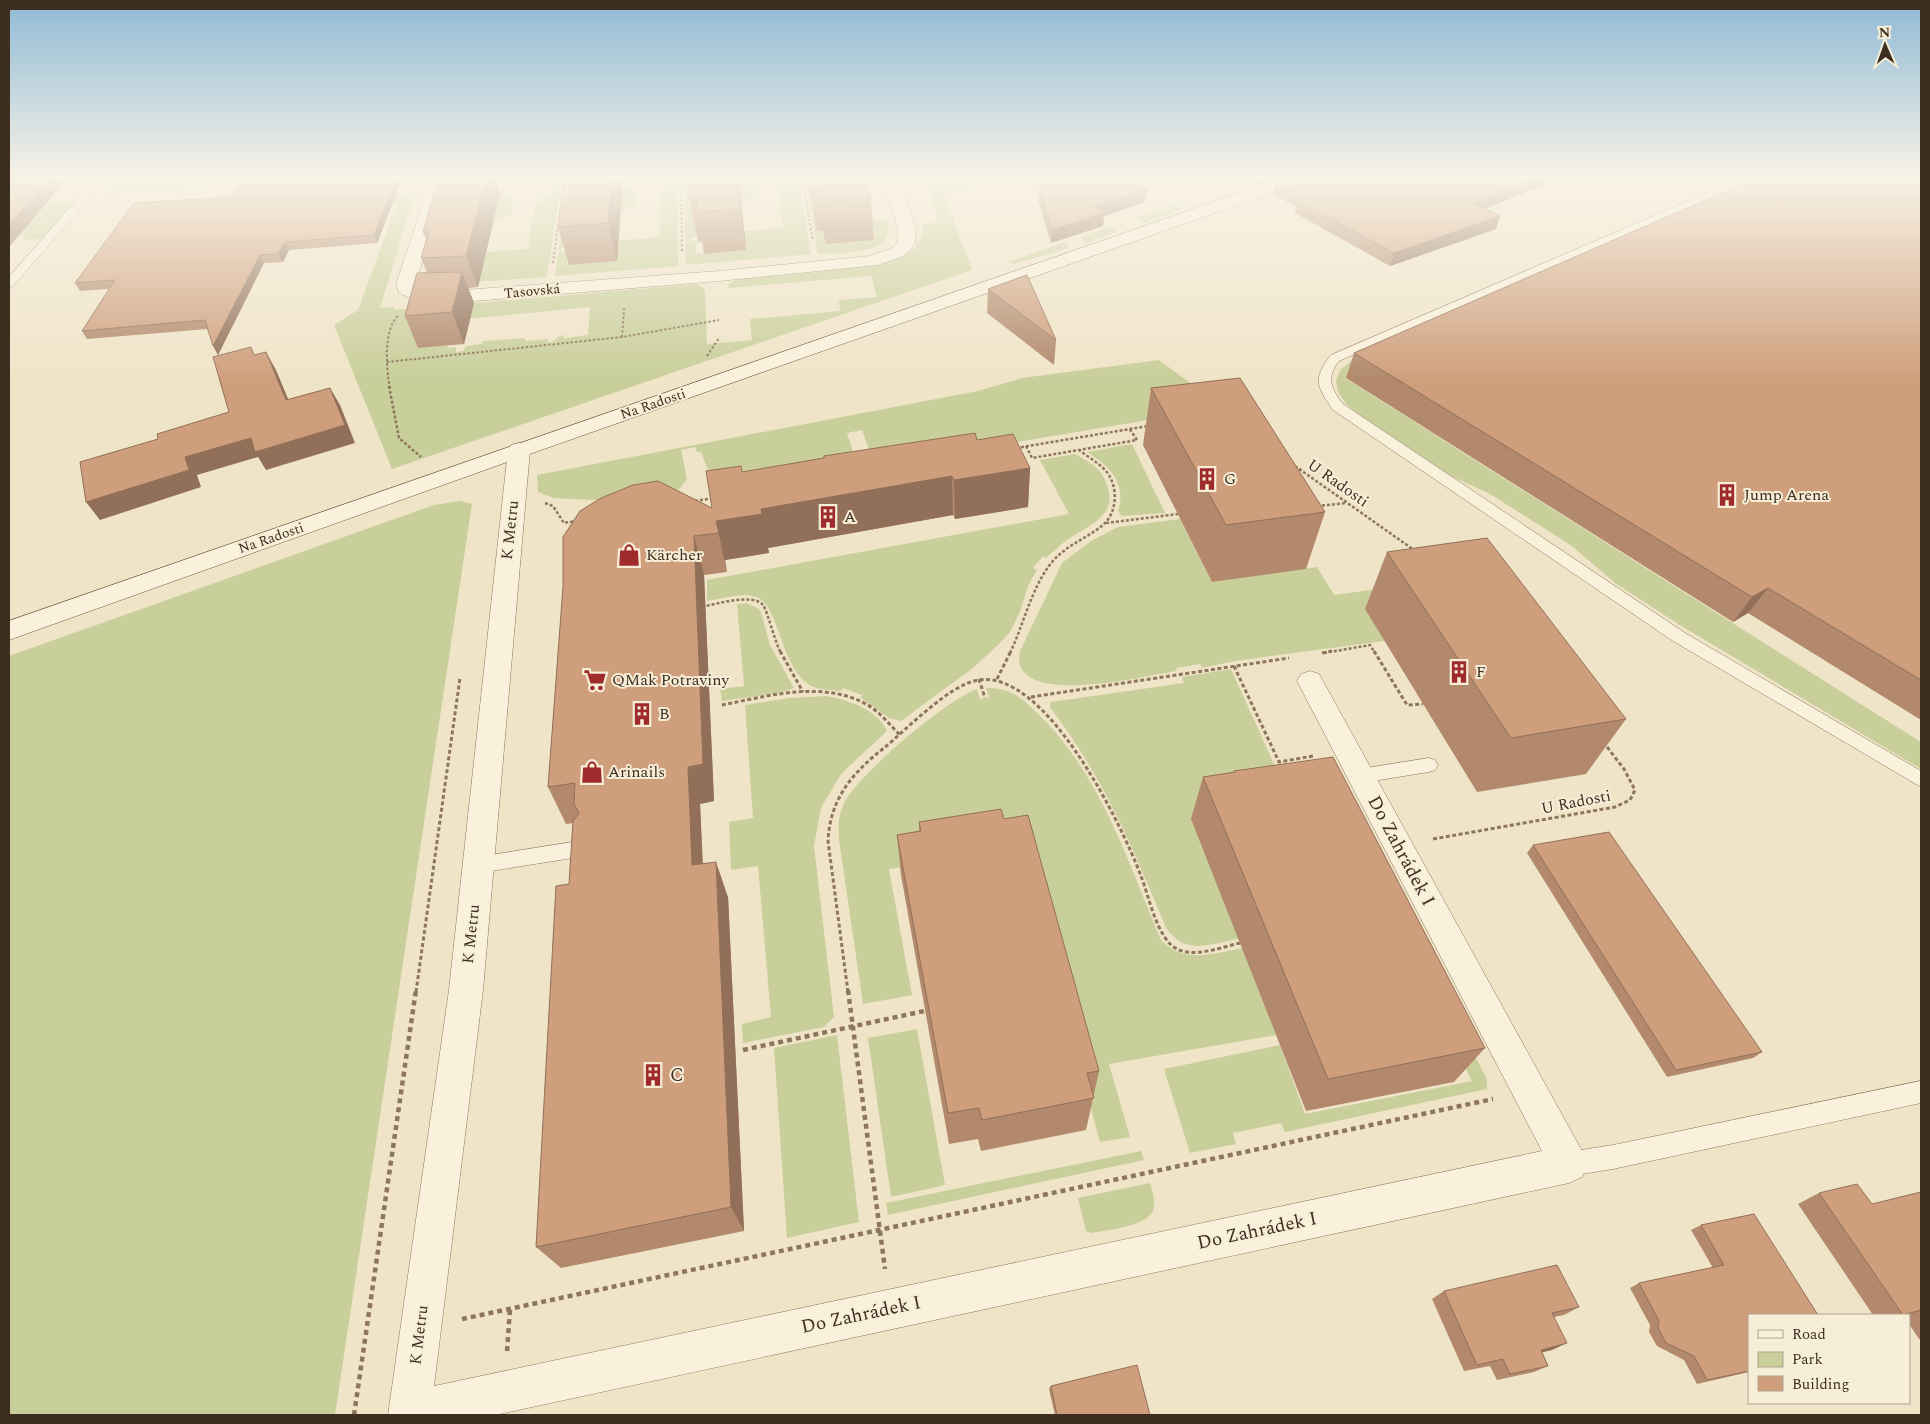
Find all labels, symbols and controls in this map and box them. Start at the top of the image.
north arrow [1860,20,1910,70]
text: N [1878,22,1891,43]
street label: Tasovská [503,278,561,304]
street label: Na Radosti [617,383,689,425]
street label: U Radosti [1302,453,1374,513]
building icon: G [1194,466,1220,492]
place label: G [1224,467,1236,491]
building icon: Jump Arena [1714,482,1740,508]
place label: Jump Arena [1744,483,1829,507]
street label: K Metru [495,499,525,561]
building icon: A [815,504,841,530]
place label: A [844,505,856,529]
street label: Na Radosti [235,517,307,559]
shop icon: Kärcher [616,542,642,568]
place label: Kärcher [646,543,702,567]
building icon: F [1446,659,1472,685]
place label: F [1476,660,1486,684]
supermarket icon: QMak Potraviny [582,667,608,693]
place label: QMak Potraviny [612,668,730,692]
building icon: B [629,701,655,727]
place label: B [659,702,670,726]
shop icon: Arinails [579,759,605,785]
place label: Arinails [608,760,665,784]
street label: U Radosti [1539,783,1613,821]
street label: Do Zahrádek I [1360,790,1442,912]
street label: K Metru [456,903,486,965]
place label: C [670,1061,684,1090]
building icon: C [640,1062,666,1088]
street label: Do Zahrádek I [1194,1204,1320,1258]
street label: Do Zahrádek I [798,1288,924,1342]
street label: K Metru [403,1304,435,1366]
legend [1748,1314,1910,1404]
text: Road [1792,1323,1826,1346]
text: Park [1792,1348,1823,1371]
text: Building [1792,1373,1849,1396]

